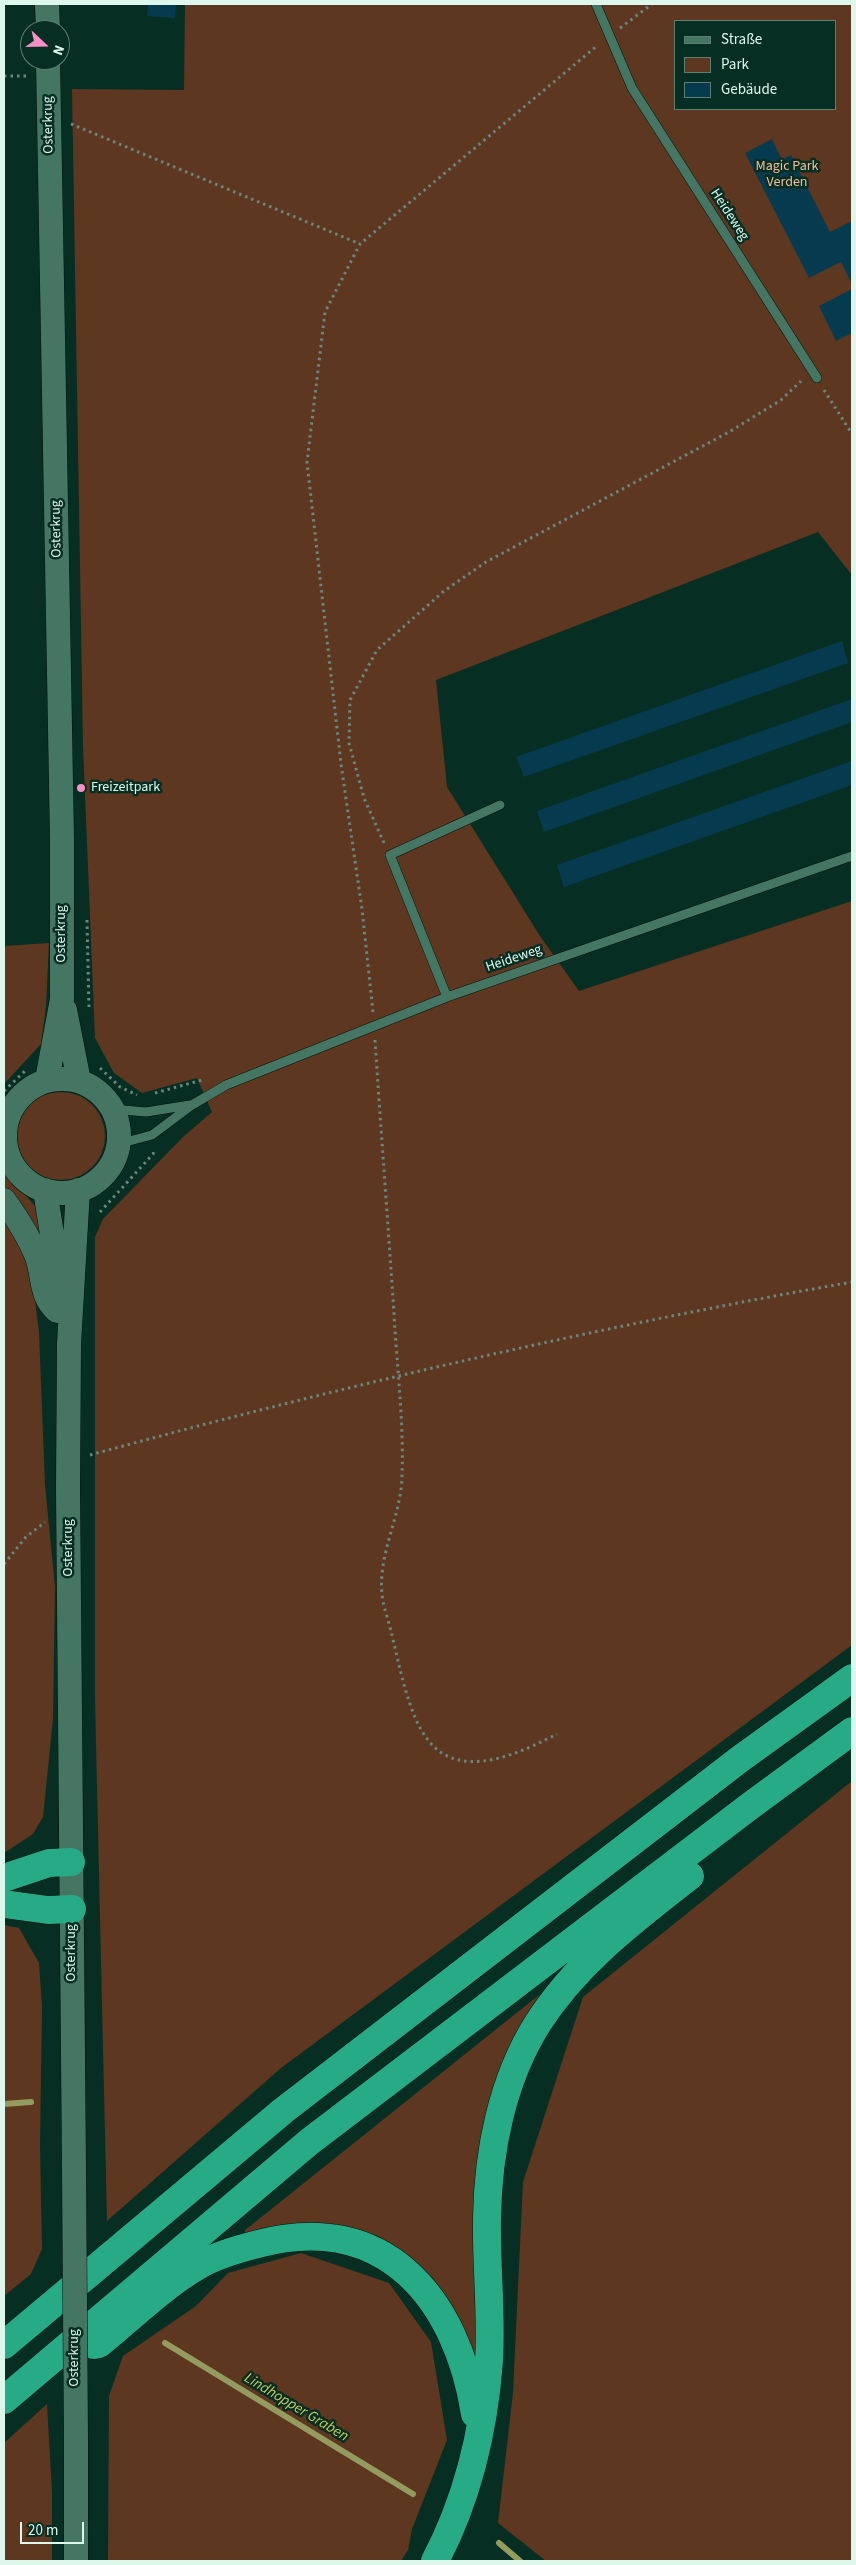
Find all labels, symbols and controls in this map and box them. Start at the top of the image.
north arrow [20,20,70,70]
legend [674,20,836,110]
text: Straße [721,29,762,50]
text: N [47,42,69,58]
text: Park [721,54,749,75]
text: Gebäude [721,79,777,100]
street label: Osterkrug [40,96,58,154]
park label: Magic Park Verden [755,159,819,192]
street label: Heideweg [706,186,752,244]
street label: Osterkrug [48,500,66,558]
place label: Freizeitpark [91,780,160,796]
marker: Freizeitpark [75,782,87,794]
street label: Osterkrug [54,905,70,963]
street label: Heideweg [484,942,544,976]
street label: Osterkrug [61,1519,77,1577]
street label: Osterkrug [64,1924,80,1982]
street label: Osterkrug [67,2329,83,2387]
water label: Lindhopper Graben [241,2370,351,2446]
scale bar [22,2512,86,2544]
text: 20 m [28,2520,58,2541]

